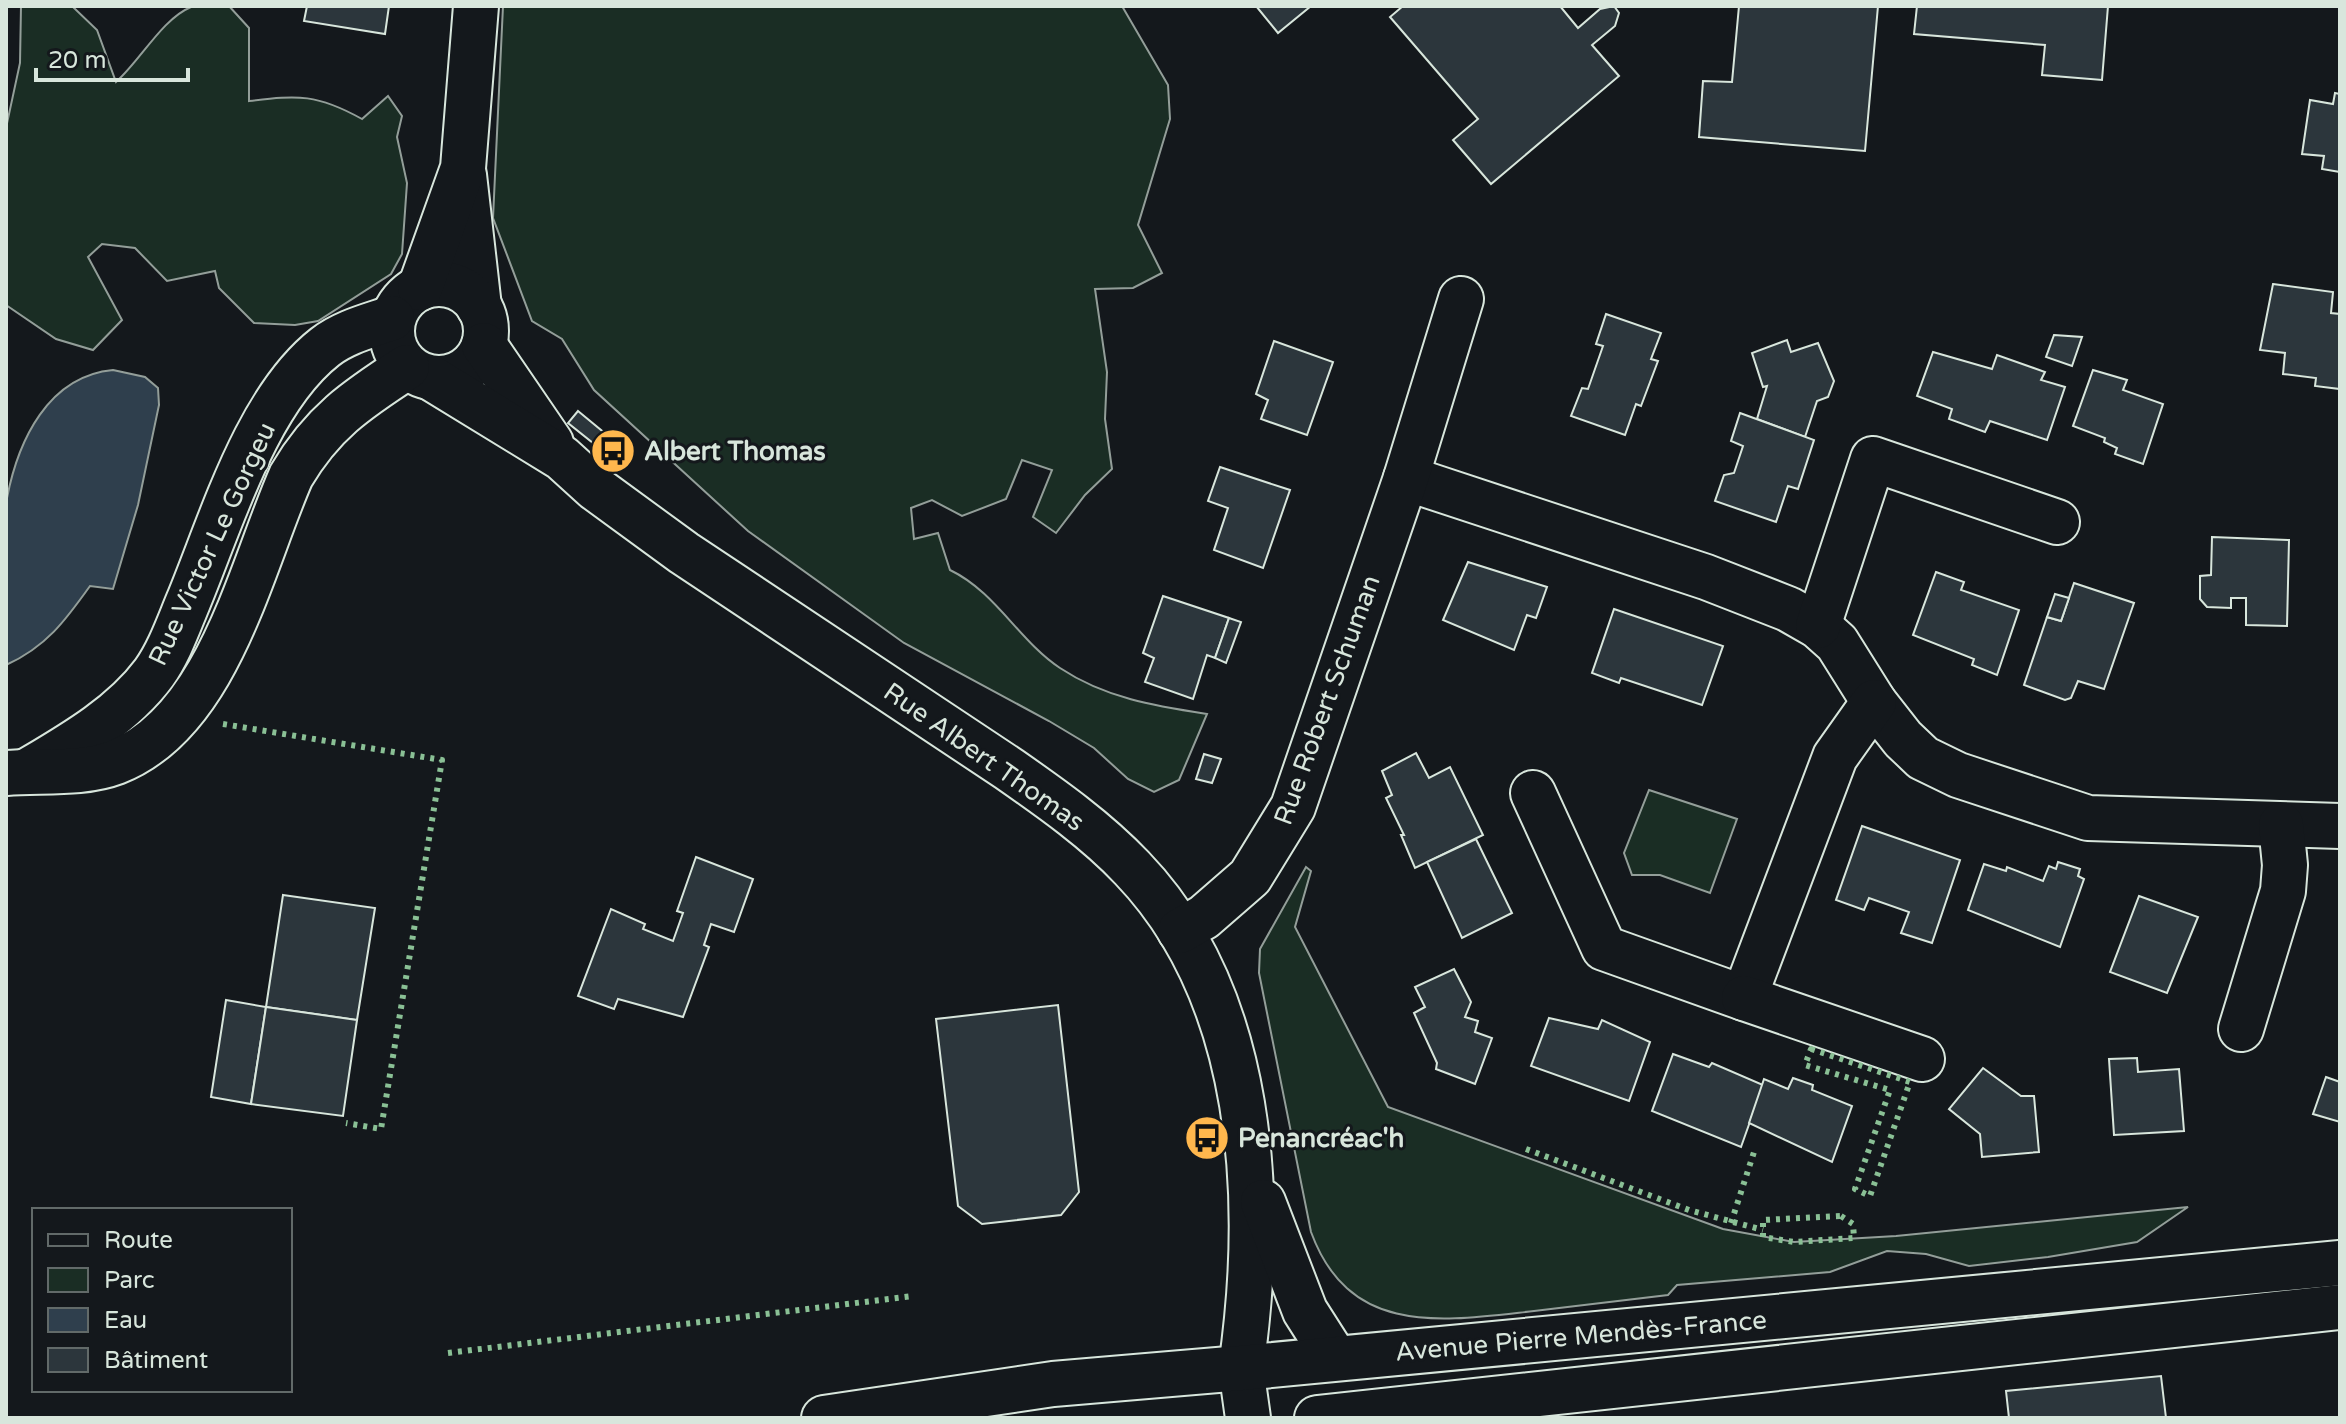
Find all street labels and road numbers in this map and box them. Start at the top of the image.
street label: Rue Victor Le Gorgeu [142,418,282,670]
street label: Rue Robert Schuman [1267,571,1387,829]
street label: Rue Albert Thomas [878,676,1090,838]
street label: Avenue Pierre Mendès-France [1394,1304,1768,1368]

